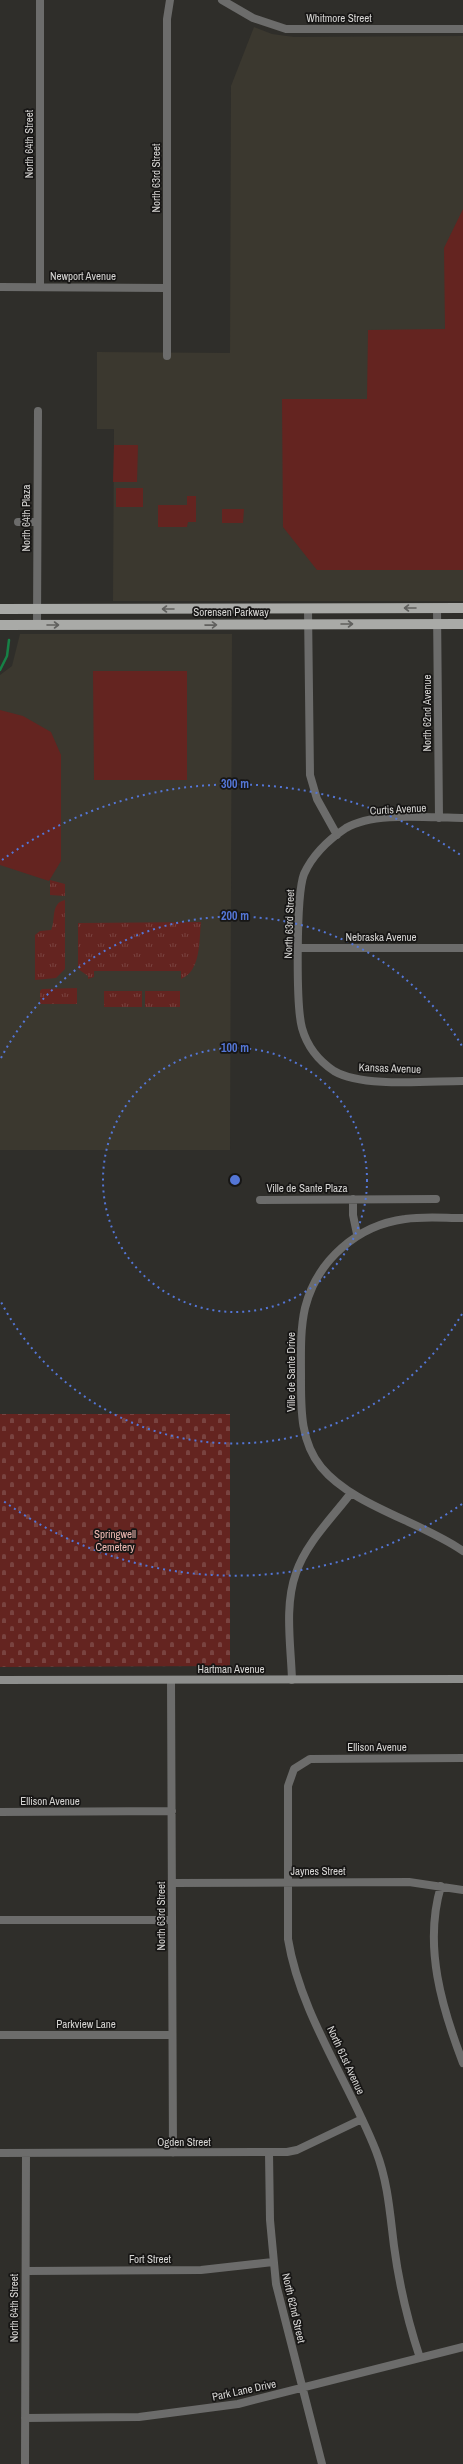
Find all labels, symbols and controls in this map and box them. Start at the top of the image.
street label: Whitmore Street [306,11,372,25]
street label: North 64th Street [22,109,36,178]
street label: North 63rd Street [149,143,163,213]
street label: Newport Avenue [50,269,116,283]
street label: North 64th Plaza [19,484,33,552]
one-way arrow [404,604,417,612]
one-way arrow [162,605,175,613]
street label: Sorensen Parkway [193,605,269,619]
one-way arrow [340,620,353,628]
one-way arrow [46,621,59,629]
one-way arrow [204,621,217,629]
street label: North 62nd Avenue [420,674,434,752]
text: 300 m [221,776,249,792]
street label: Curtis Avenue [369,801,427,817]
street label: North 63rd Street [281,889,297,959]
text: 200 m [221,908,249,924]
street label: Nebraska Avenue [345,930,417,944]
text: 100 m [221,1040,249,1056]
street label: Kansas Avenue [359,1060,421,1076]
centre of rings [228,1173,242,1187]
street label: Ville de Sante Plaza [266,1181,348,1195]
street label: Ville de Sante Drive [284,1332,298,1412]
park label: Springwell Cemetery [94,1527,136,1554]
street label: Hartman Avenue [197,1662,265,1676]
street label: Ellison Avenue [347,1740,407,1754]
street label: Ellison Avenue [20,1794,80,1808]
street label: Jaynes Street [290,1864,346,1878]
street label: North 63rd Street [154,1881,168,1951]
street label: Parkview Lane [56,2017,116,2031]
street label: North 61st Avenue [324,2023,368,2097]
street label: Ogden Street [157,2135,211,2149]
street label: Fort Street [129,2252,172,2266]
street label: North 62nd Street [279,2272,309,2345]
street label: North 64th Street [7,2273,21,2342]
street label: Park Lane Drive [211,2376,277,2404]

